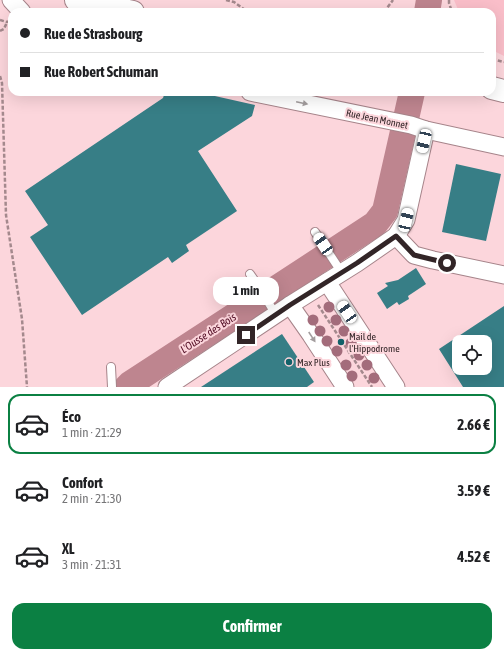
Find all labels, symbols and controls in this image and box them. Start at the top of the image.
text: Rue de Strasbourg [44,25,142,42]
text: Rue Robert Schuman [44,63,158,80]
one-way arrow [295,100,308,106]
street label: Rue Jean Monnet [345,107,409,131]
car [415,128,433,154]
car [397,207,415,233]
car [311,231,335,257]
route start [438,254,456,272]
callout: 1 min [213,277,279,305]
text: 1 min [233,283,259,298]
car [335,299,359,325]
water label: L'Ousse des Bois [178,311,238,355]
route end [237,326,255,344]
one-way arrow [309,331,316,343]
place label: Mail de l'Hippodrome [349,331,400,354]
map controls [452,335,492,375]
button: locate [452,335,492,375]
marker: Mail de l'Hippodrome [336,337,346,347]
marker: Max Plus [284,357,294,367]
place label: Max Plus [297,357,330,368]
icon: car [14,406,50,442]
text: Éco [62,408,81,425]
text: 2.66 € [457,416,490,433]
text: 1 min · 21:29 [62,425,122,440]
icon: car [14,472,50,508]
text: Confort [62,474,103,491]
text: 3.59 € [457,482,490,499]
text: 2 min · 21:30 [62,491,122,506]
icon: car [14,538,50,574]
text: XL [62,540,75,557]
text: 4.52 € [457,548,490,565]
text: 3 min · 21:31 [62,557,122,572]
button: Confirmer [12,603,492,649]

